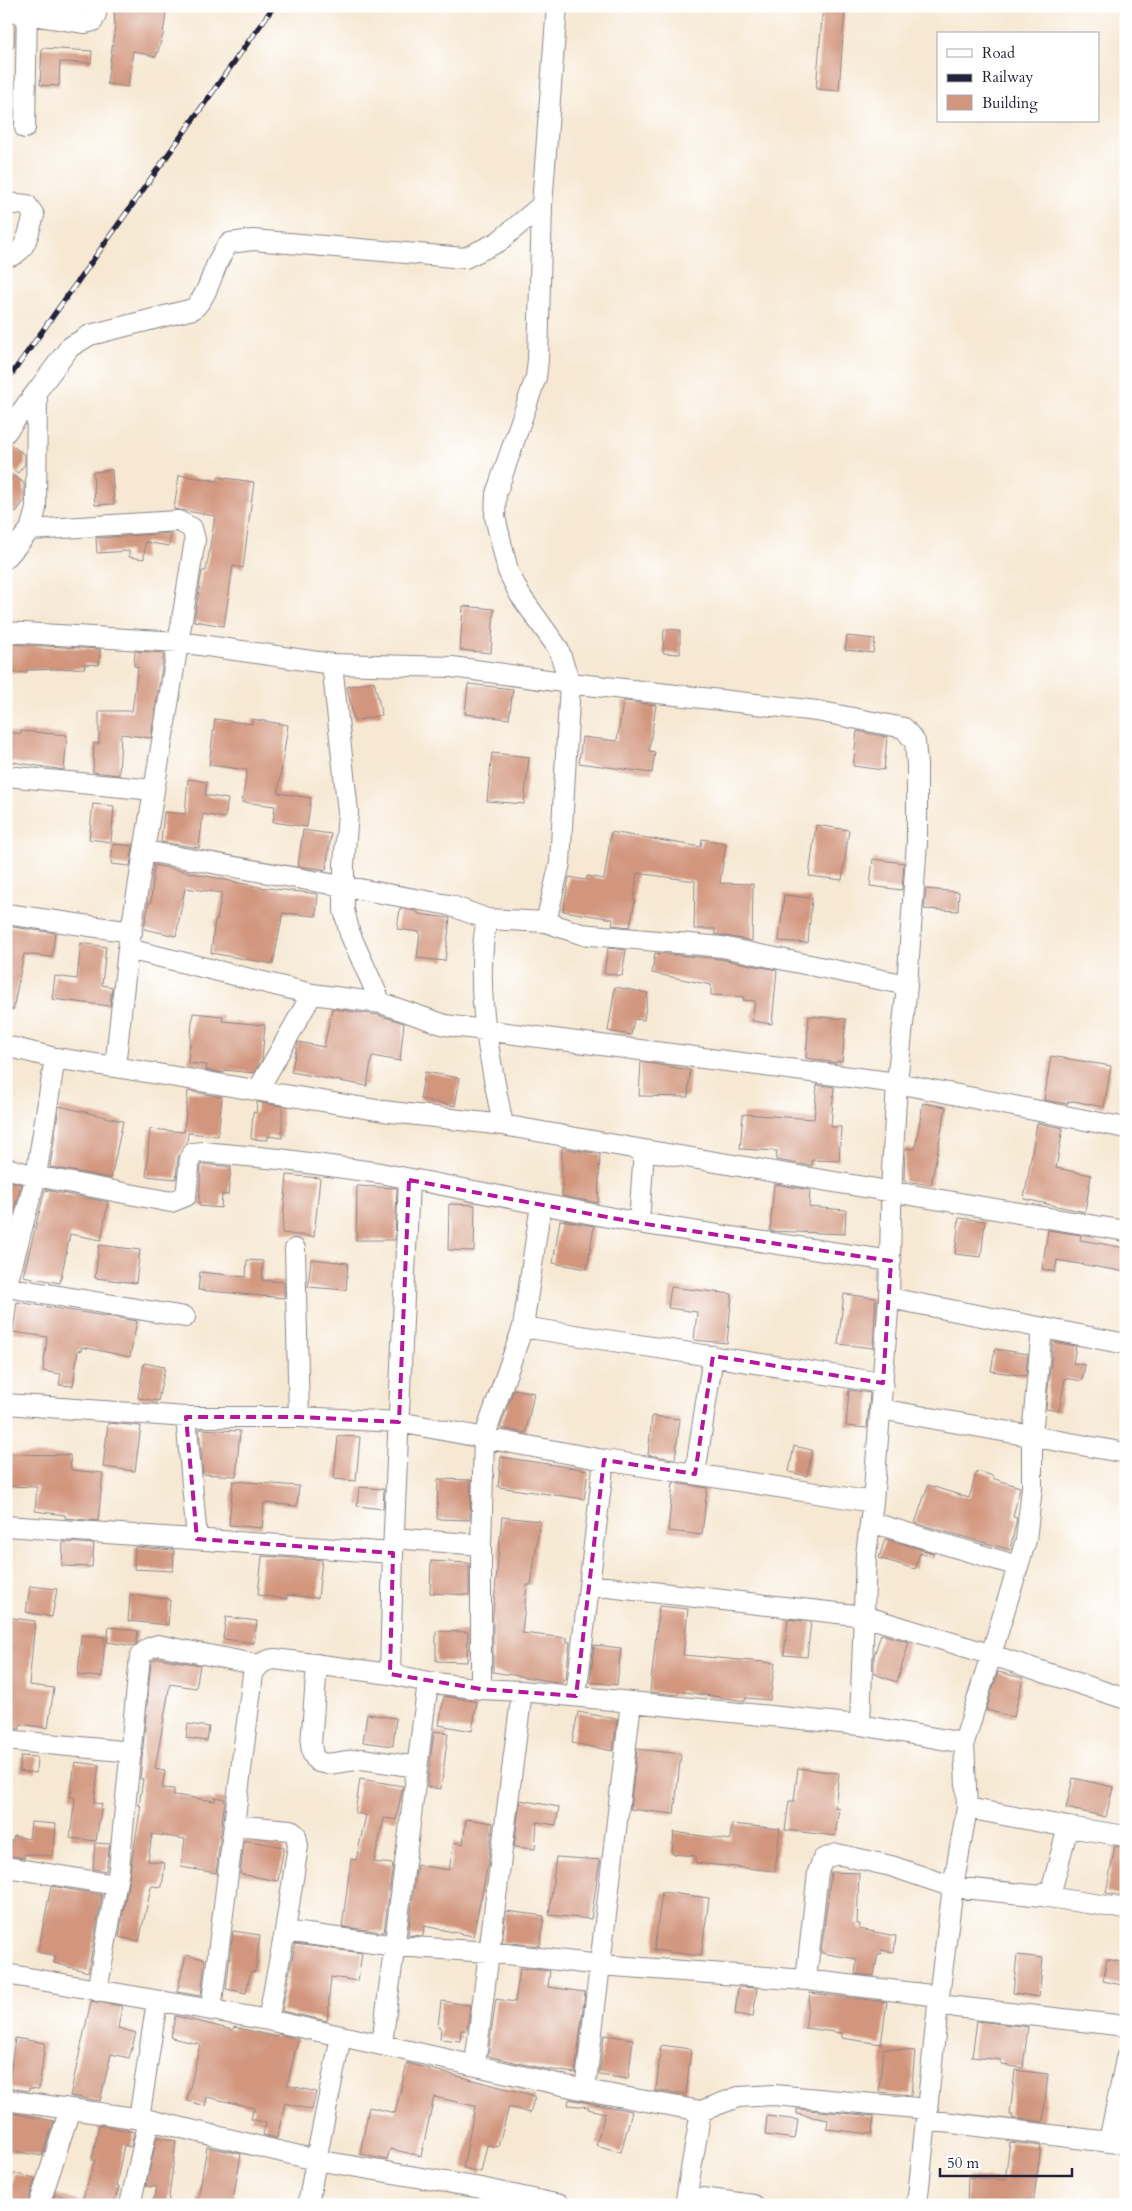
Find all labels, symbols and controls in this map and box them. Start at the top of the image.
legend [937,32,1100,122]
text: Road [982,43,1015,63]
text: Railway [982,67,1033,87]
text: Building [982,93,1038,113]
scale bar [940,2146,1072,2178]
text: 50 m [947,2153,979,2173]

